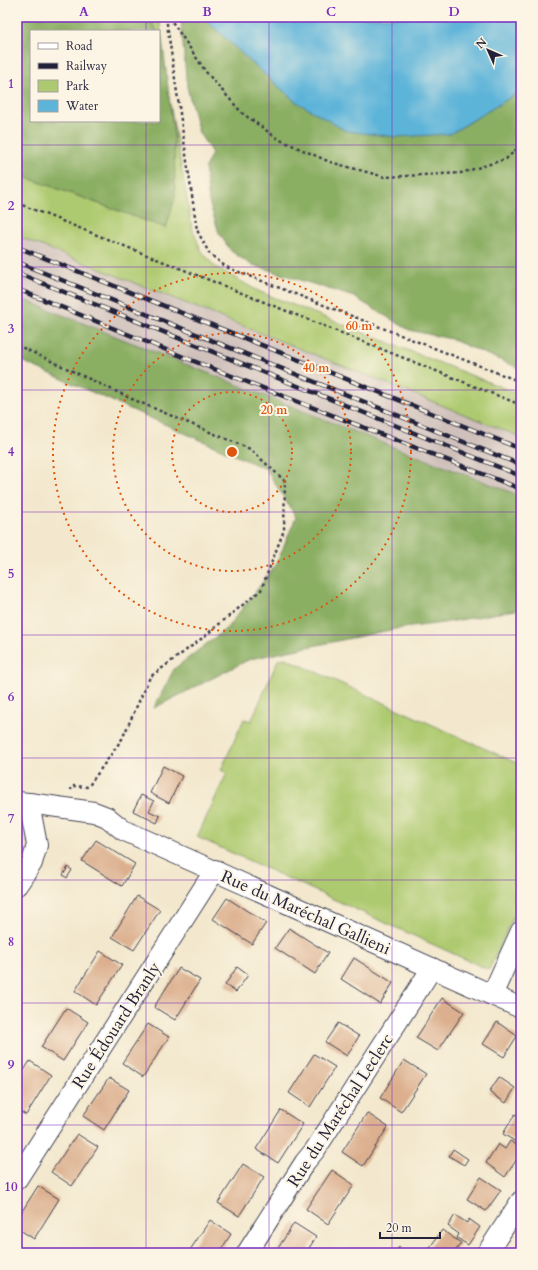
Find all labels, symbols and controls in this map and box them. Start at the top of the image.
text: A [79,3,89,21]
text: B [202,3,212,21]
text: C [326,3,336,21]
text: D [448,3,460,21]
legend [30,30,160,122]
north arrow [468,30,508,70]
text: N [473,34,490,52]
text: Road [66,38,93,54]
text: Railway [66,58,108,74]
text: 1 [8,75,14,93]
text: Park [66,78,90,94]
text: Water [65,98,99,114]
text: 2 [8,197,15,215]
text: 60 m [346,318,373,334]
text: 3 [8,320,15,338]
text: 40 m [303,360,330,376]
text: 20 m [261,402,288,418]
text: 4 [8,443,15,461]
centre of rings [225,445,239,459]
text: 5 [8,565,14,583]
text: 6 [8,688,15,706]
text: 7 [8,810,15,828]
street label: Rue du Maréchal Gallieni [217,865,394,960]
text: 8 [8,933,14,951]
street label: Rue Édouard Branly [67,957,166,1093]
street label: Rue du Maréchal Leclerc [282,1029,399,1191]
text: 9 [8,1056,15,1074]
text: 10 [4,1178,18,1196]
scale bar [380,1214,440,1240]
text: 20 m [386,1220,413,1236]

